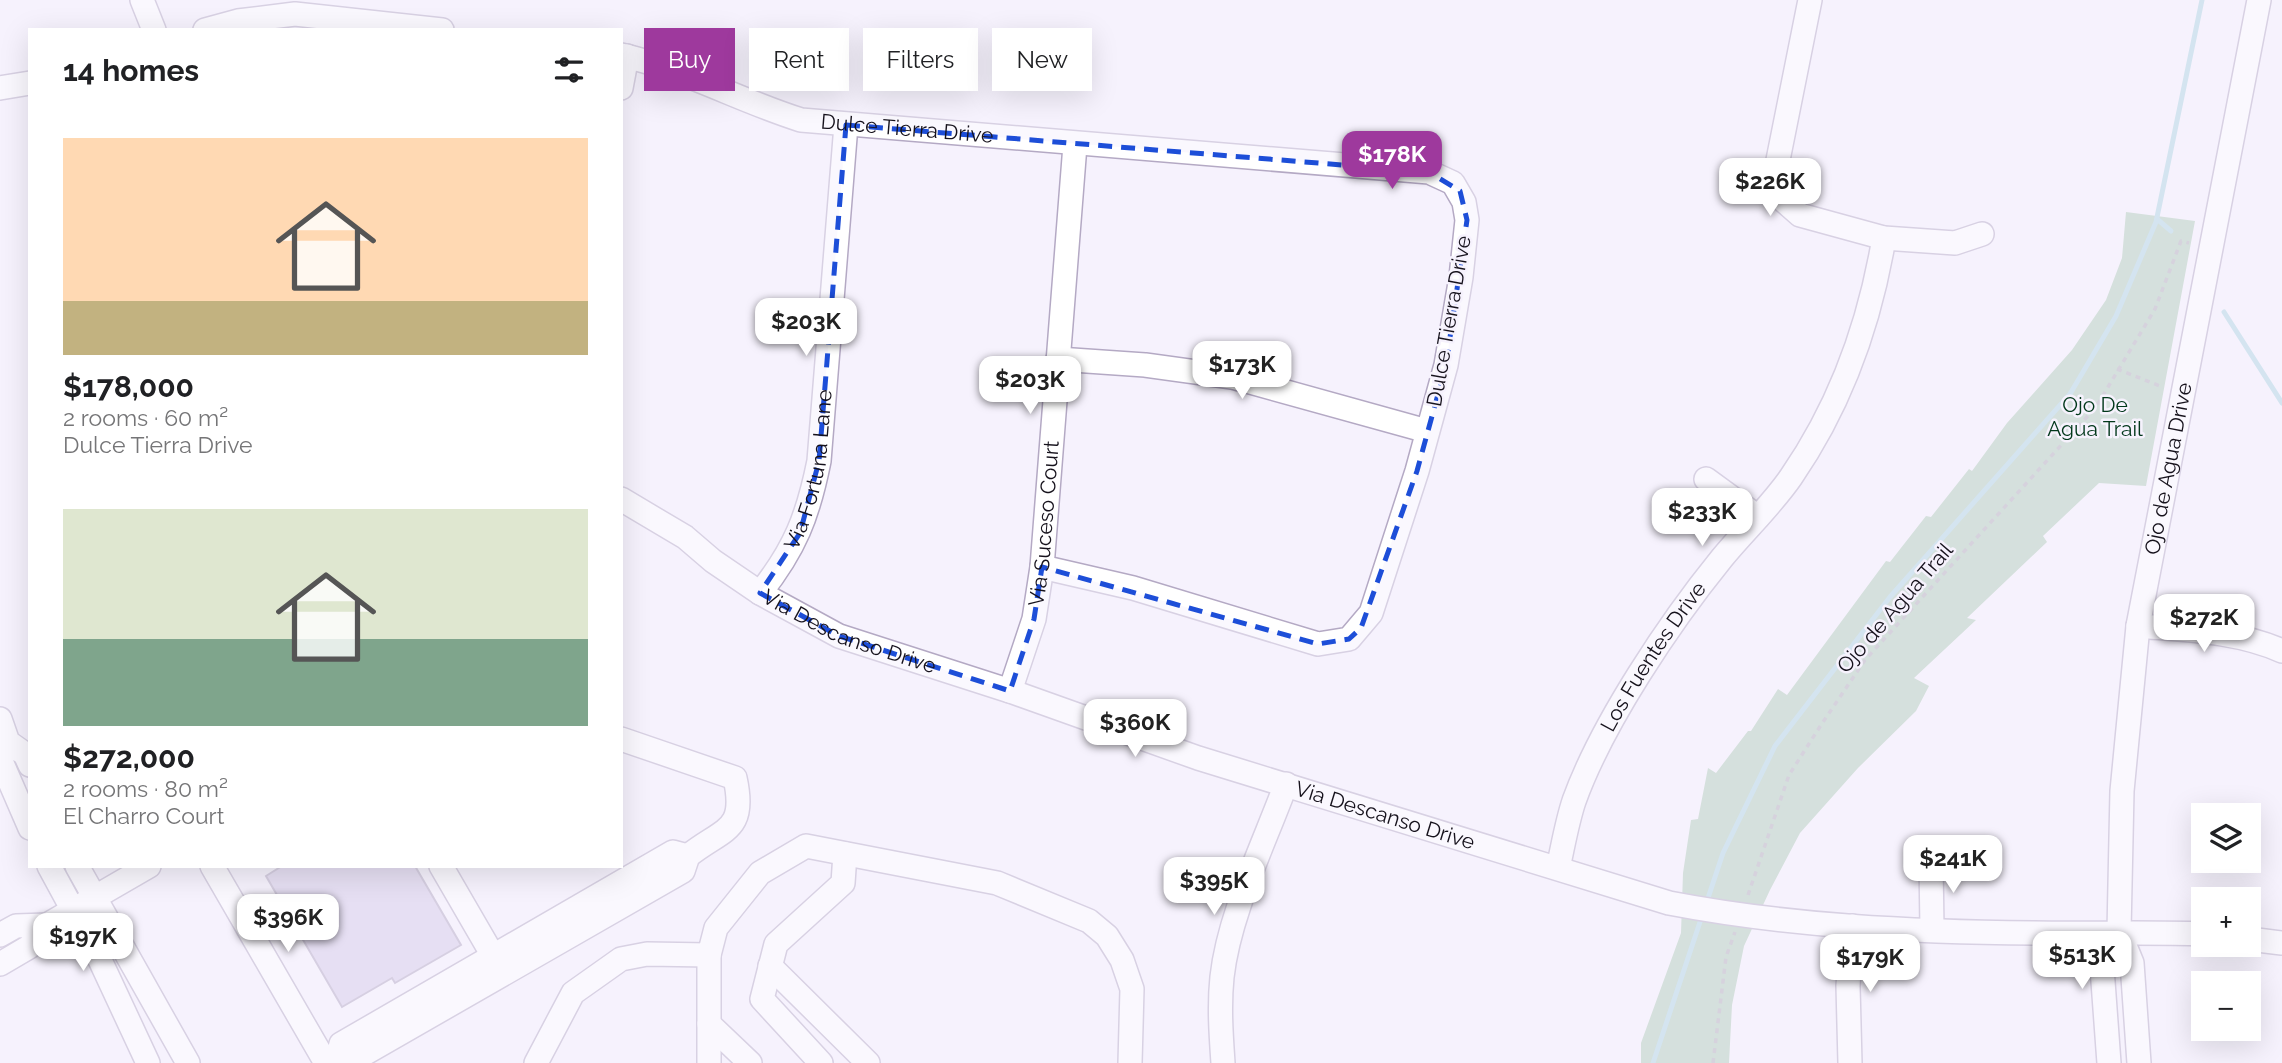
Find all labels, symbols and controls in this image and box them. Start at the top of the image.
chip: Buy [644,28,735,91]
chip: Rent [749,28,849,91]
chip: Filters [863,28,978,91]
chip: New [992,28,1092,91]
icon: filters [550,51,588,89]
text: 14 homes [63,53,199,88]
street label: Dulce Tierra Drive [820,109,994,148]
pin: $178K [1343,132,1441,191]
text: $178K [1358,140,1426,167]
pin: $226K [1721,158,1819,218]
text: $226K [1735,167,1805,194]
icon: home [263,183,389,309]
street label: Dulce Tierra Drive [1421,234,1476,408]
pin: $203K [757,298,855,358]
text: $203K [771,307,841,334]
pin: $173K [1193,342,1291,401]
text: $173K [1208,350,1276,377]
pin: $203K [981,356,1079,416]
text: $203K [995,365,1065,392]
text: $178,000 [63,369,194,404]
street label: Ojo de Agua Drive [2139,380,2197,557]
street label: Via Fortuna Lane [779,388,837,554]
park label: Ojo De Agua Trail [2047,392,2143,441]
text: 2 rooms · 60 m² [63,404,228,431]
text: Dulce Tierra Drive [63,431,253,458]
street label: Via Suceso Court [1023,440,1064,608]
pin: $233K [1653,489,1751,548]
text: $233K [1668,497,1736,524]
street label: Ojo de Agua Trail [1831,537,1958,678]
icon: home [263,554,389,680]
street label: Los Fuentes Drive [1595,577,1711,736]
street label: Via Descanso Drive [758,584,939,678]
pin: $272K [2155,594,2253,654]
text: $272K [2170,603,2238,630]
pin: $360K [1086,700,1184,759]
text: $360K [1100,708,1170,735]
text: $272,000 [63,740,195,775]
text: 2 rooms · 80 m² [63,775,228,802]
street label: Via Descanso Drive [1292,776,1478,854]
text: El Charro Court [63,802,224,829]
map controls [2191,803,2261,1041]
button: layers [2191,803,2261,873]
pin: $241K [1904,836,2002,895]
text: $241K [1919,844,1987,871]
pin: $395K [1165,858,1263,917]
text: $395K [1180,866,1248,893]
button: + [2191,887,2261,957]
pin: $396K [239,894,337,954]
text: $396K [253,903,323,930]
pin: $197K [34,914,132,973]
text: $197K [49,922,117,949]
pin: $513K [2033,932,2131,991]
pin: $179K [1821,934,1919,994]
text: $513K [2049,940,2115,967]
text: $179K [1836,943,1904,970]
button: − [2191,971,2261,1041]

